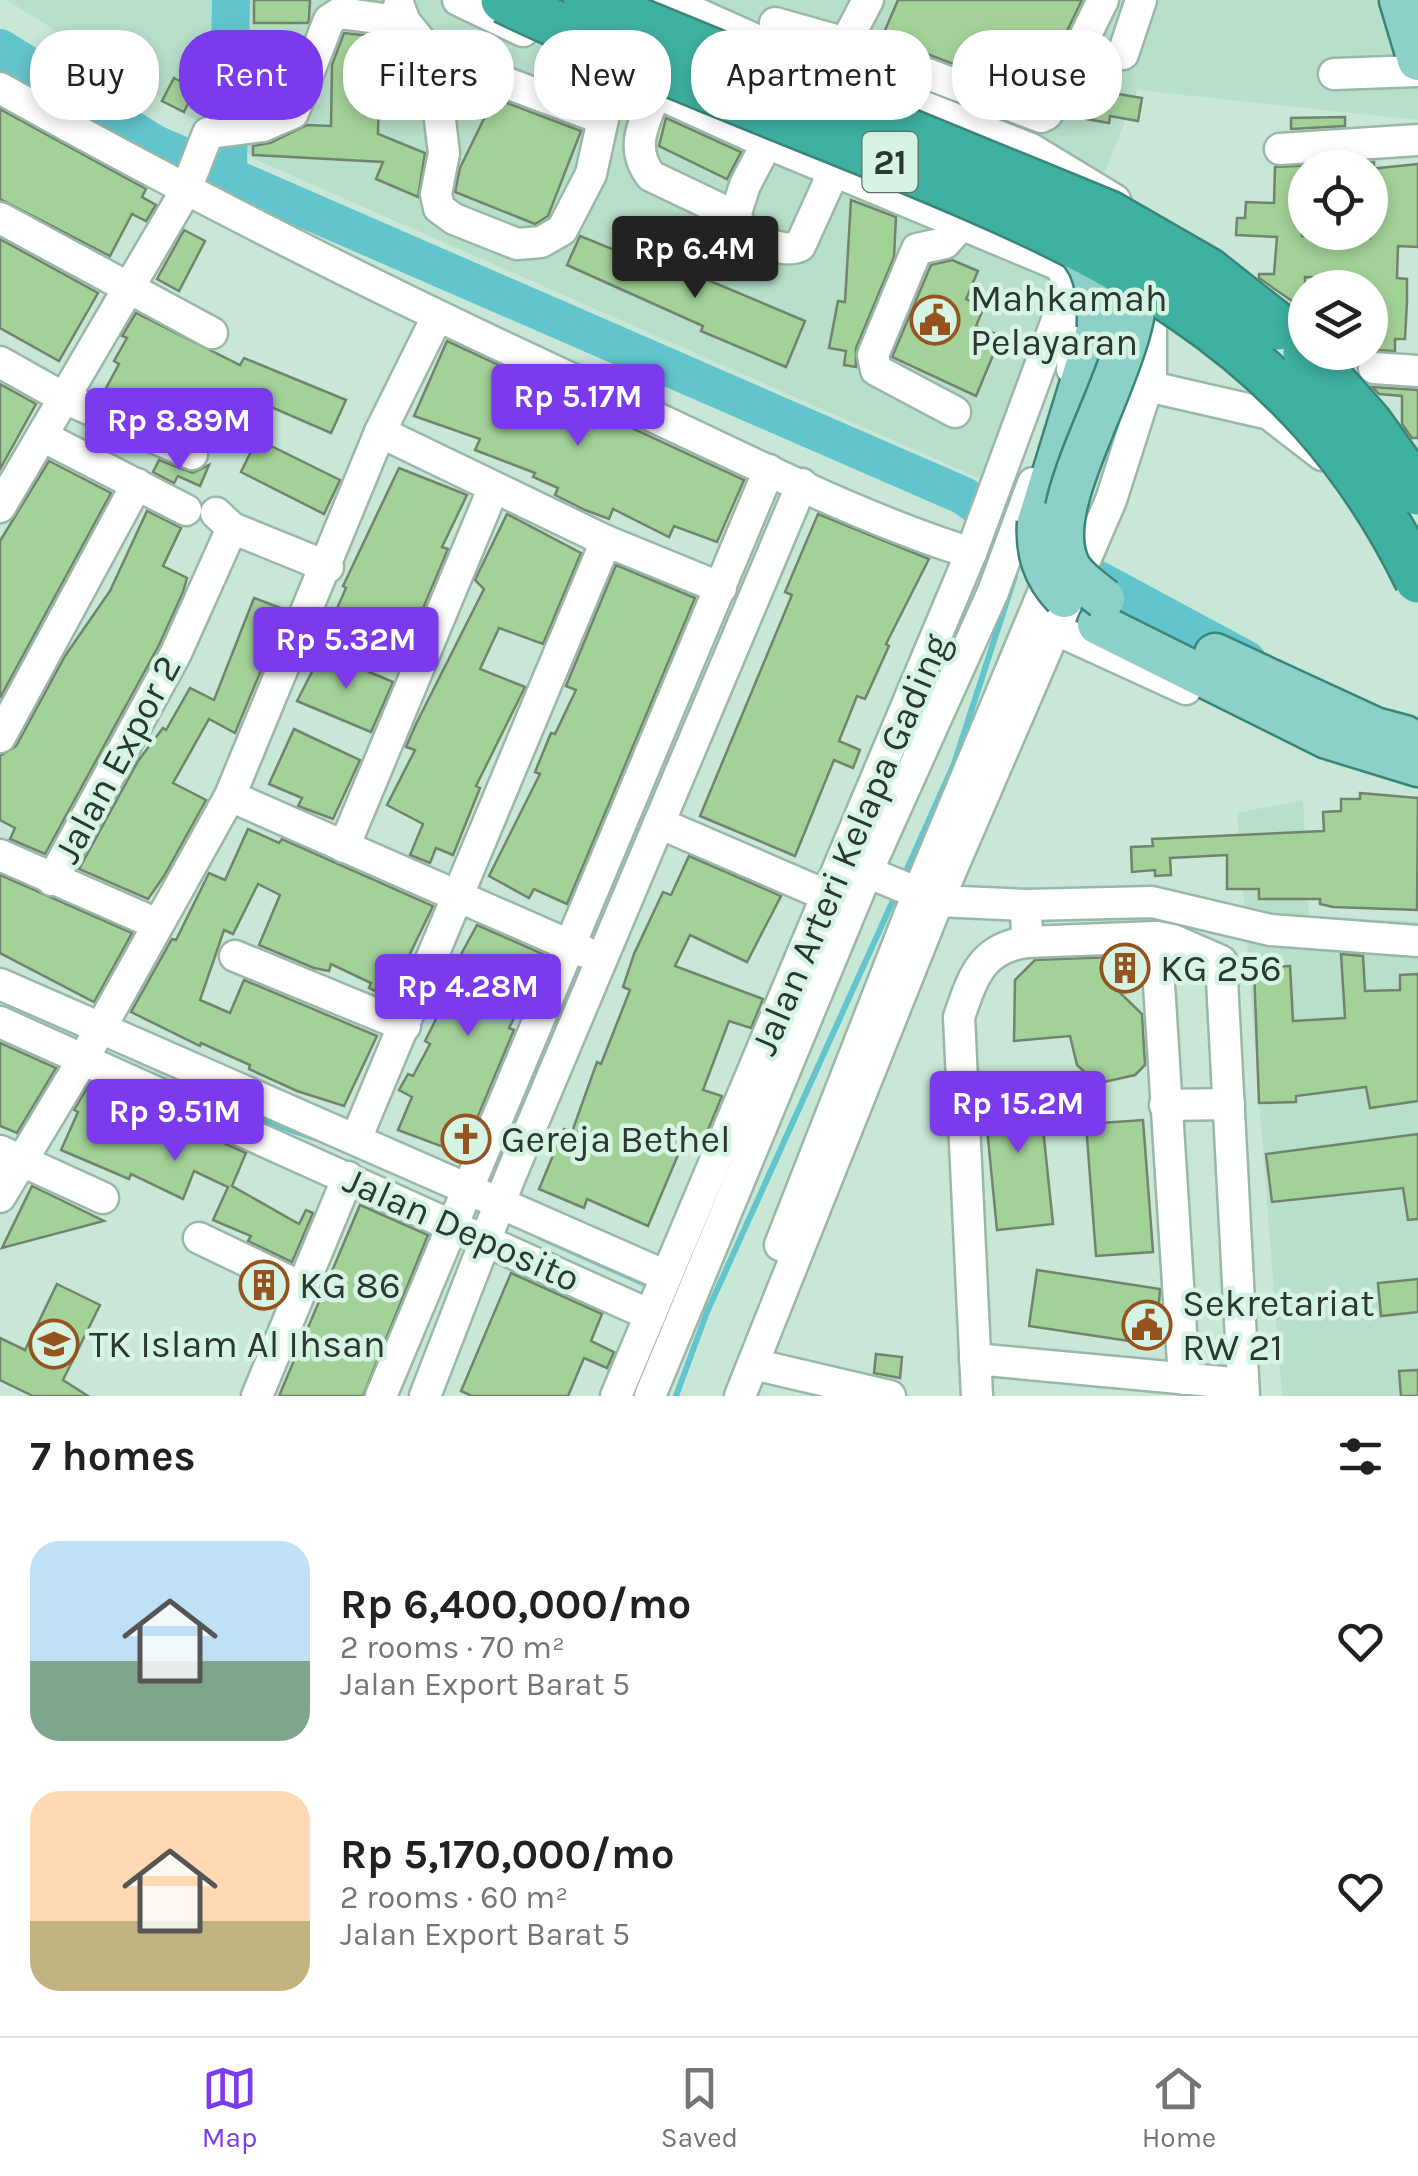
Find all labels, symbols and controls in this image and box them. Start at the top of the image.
chip: Buy [30,30,159,120]
chip: Rent [179,30,323,120]
chip: Filters [343,30,514,120]
chip: New [534,30,671,120]
chip: Apartment [691,30,932,120]
chip: House [952,30,1122,120]
road number: 21 [862,132,918,192]
map controls [1288,150,1388,370]
button: locate [1288,150,1388,250]
pin: Rp 6.4M [603,216,787,301]
text: Rp 6.4M [634,230,756,267]
button: layers [1288,270,1388,370]
place label: Mahkamah Pelayaran [970,276,1168,365]
public building icon: Mahkamah Pelayaran [909,294,961,346]
pin: Rp 5.17M [475,364,681,449]
text: Rp 5.17M [513,378,643,415]
pin: Rp 8.89M [76,388,282,473]
text: Rp 8.89M [107,402,251,439]
pin: Rp 5.32M [243,607,449,692]
text: Rp 5.32M [276,621,416,658]
street label: Jalan Arteri Kelapa Gading [741,627,960,1062]
street label: Jalan Expor 2 [44,648,191,871]
building icon: KG 256 [1099,942,1151,994]
place label: KG 256 [1160,946,1282,991]
pin: Rp 4.28M [365,954,571,1039]
text: Rp 4.28M [397,968,539,1005]
pin: Rp 15.2M [915,1071,1121,1156]
pin: Rp 9.51M [72,1079,278,1164]
text: Rp 15.2M [952,1085,1084,1122]
text: Rp 9.51M [109,1093,241,1130]
church icon: Gereja Bethel [440,1113,492,1165]
place label: Gereja Bethel [501,1117,731,1162]
street label: Jalan Deposito [337,1157,587,1302]
building icon: KG 86 [238,1259,290,1311]
place label: KG 86 [299,1263,401,1308]
place label: Sekretariat RW 21 [1182,1281,1375,1370]
public building icon: Sekretariat RW 21 [1121,1299,1173,1351]
school or university icon: TK Islam Al Ihsan [28,1318,80,1370]
place label: TK Islam Al Ihsan [89,1322,386,1367]
icon: filters [1333,1429,1388,1484]
text: 7 homes [30,1431,196,1481]
text: Rp 6,400,000/mo [340,1579,691,1629]
icon: home [110,1581,230,1701]
icon: heart [1333,1614,1388,1669]
text: 2 rooms · 70 m² [340,1629,565,1666]
text: Jalan Export Barat 5 [340,1666,630,1703]
text: Rp 5,170,000/mo [340,1829,675,1879]
icon: home [110,1831,230,1951]
icon: heart [1333,1864,1388,1919]
text: 2 rooms · 60 m² [340,1879,568,1916]
text: Jalan Export Barat 5 [340,1916,630,1953]
tab: Map [202,2061,257,2154]
tab: Saved [661,2061,738,2154]
tab: Home [1142,2061,1216,2154]

